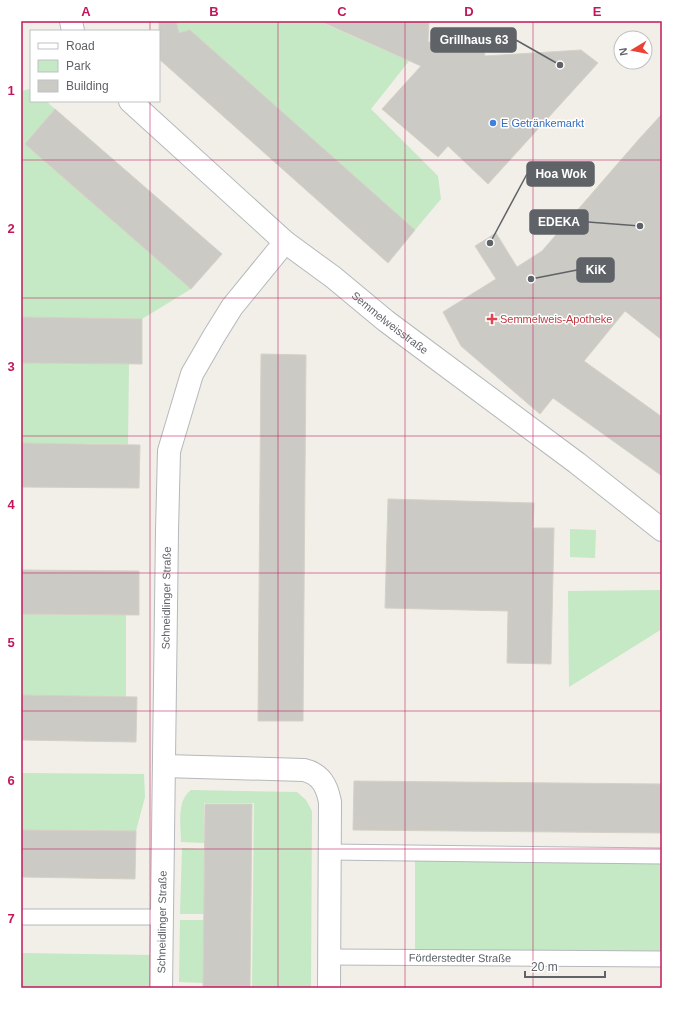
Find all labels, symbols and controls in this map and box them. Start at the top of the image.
text: A [81,4,91,19]
text: B [209,4,219,19]
text: C [337,4,347,19]
text: D [464,4,474,19]
text: E [593,4,602,19]
callout: Grillhaus 63 [431,28,516,52]
legend [30,30,160,102]
north arrow [613,30,653,70]
text: Grillhaus 63 [440,33,509,47]
text: Road [66,39,95,53]
text: N [617,47,630,57]
text: Park [66,59,92,73]
text: Building [66,79,109,93]
text: 1 [7,83,15,98]
place label: E Getränkemarkt [501,117,584,129]
marker: E Getränkemarkt [488,118,498,128]
callout: Hoa Wok [527,162,594,186]
text: Hoa Wok [535,167,587,181]
callout: EDEKA [530,210,588,234]
text: EDEKA [538,215,580,229]
text: 2 [7,221,15,236]
callout: KiK [577,258,614,282]
text: KiK [586,263,607,277]
street label: Semmelweisstraße [349,289,431,356]
place label: Semmelweis-Apotheke [500,313,613,325]
marker: Semmelweis-Apotheke [487,314,497,324]
text: 3 [7,359,15,374]
text: 4 [7,497,15,512]
street label: Schneidlinger Straße [159,547,173,650]
text: 5 [7,635,15,650]
text: 6 [7,773,15,788]
street label: Schneidlinger Straße [155,870,169,974]
text: 7 [7,911,15,926]
street label: Förderstedter Straße [409,951,511,964]
scale bar [525,953,605,979]
text: 20 m [531,960,558,974]

